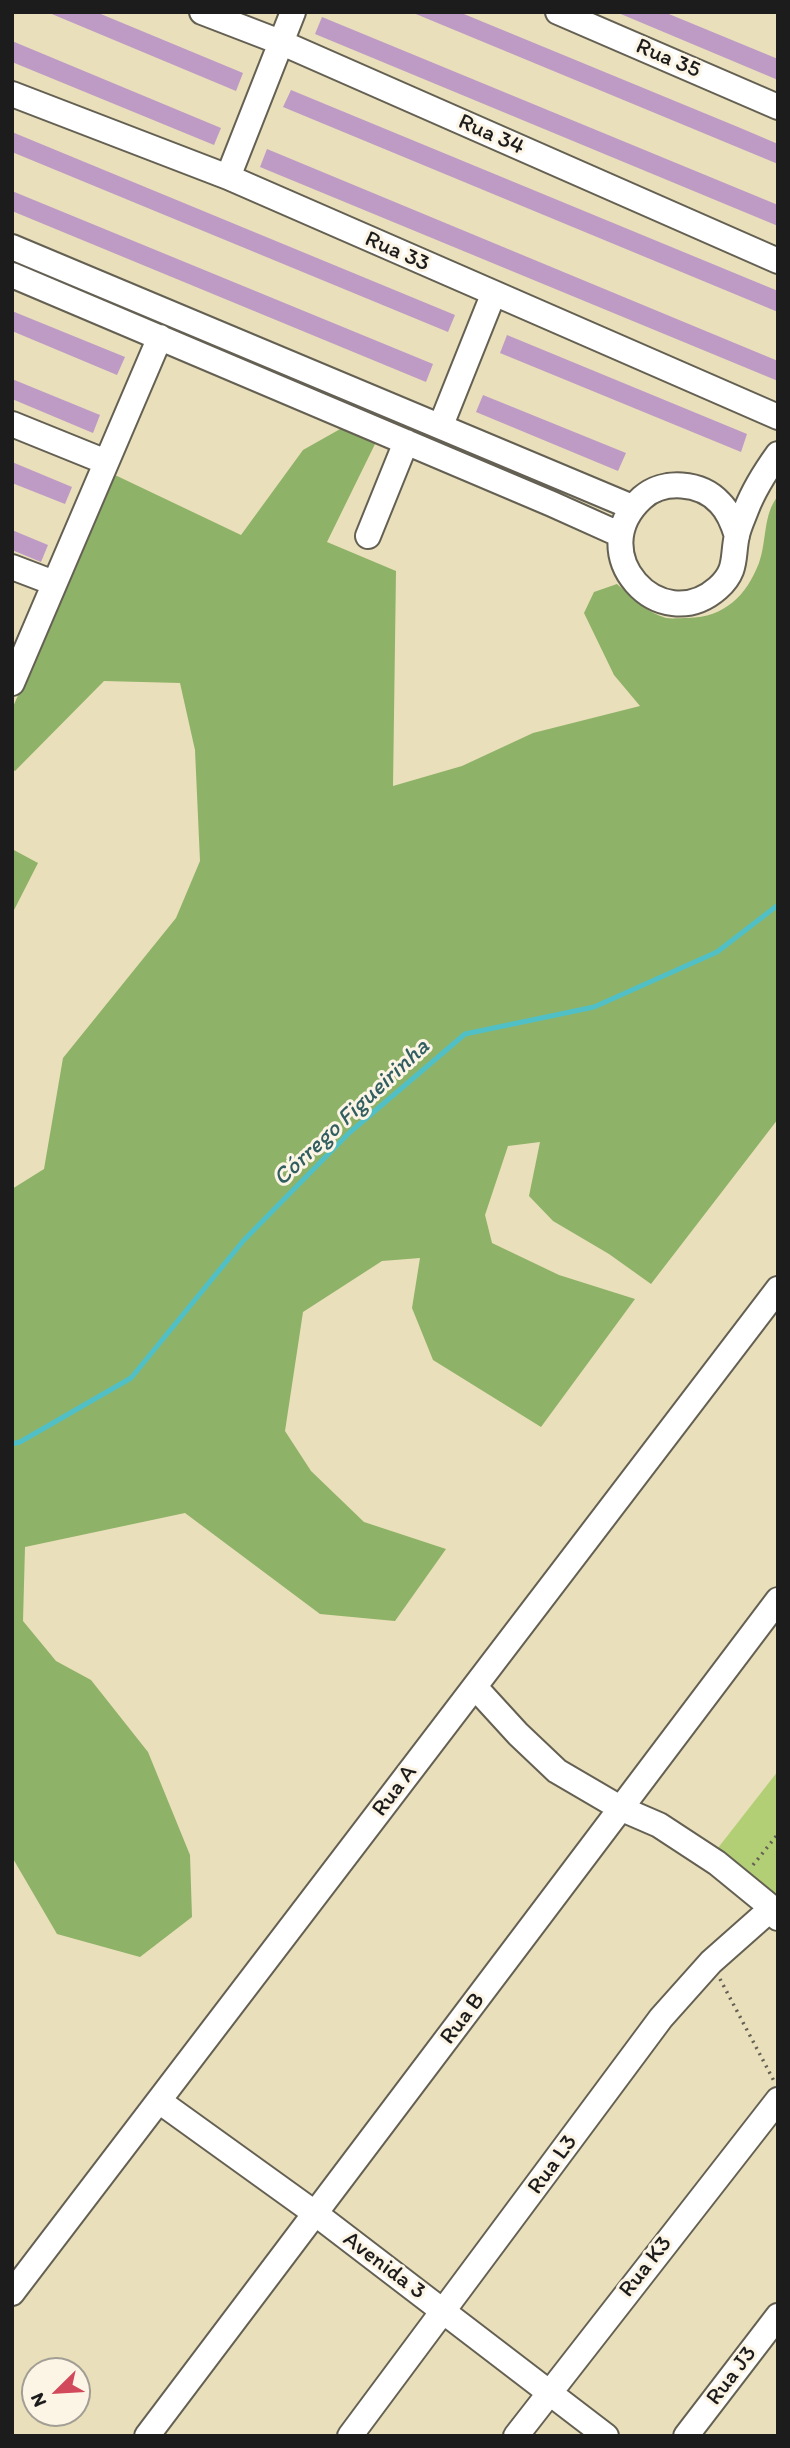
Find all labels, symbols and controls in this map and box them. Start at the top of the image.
street label: Rua 35 [631,33,705,85]
street label: Rua 34 [454,108,528,162]
street label: Rua 33 [360,226,434,278]
water label: Córrego Figueirinha [268,1033,436,1193]
street label: Rua A [367,1760,423,1822]
street label: Rua B [435,1988,491,2050]
street label: Rua L3 [522,2130,584,2200]
street label: Avenida 3 [337,2226,431,2306]
street label: Rua K3 [613,2231,679,2303]
street label: Rua J3 [701,2341,763,2411]
north arrow [21,2357,91,2427]
text: N [25,2389,51,2410]

